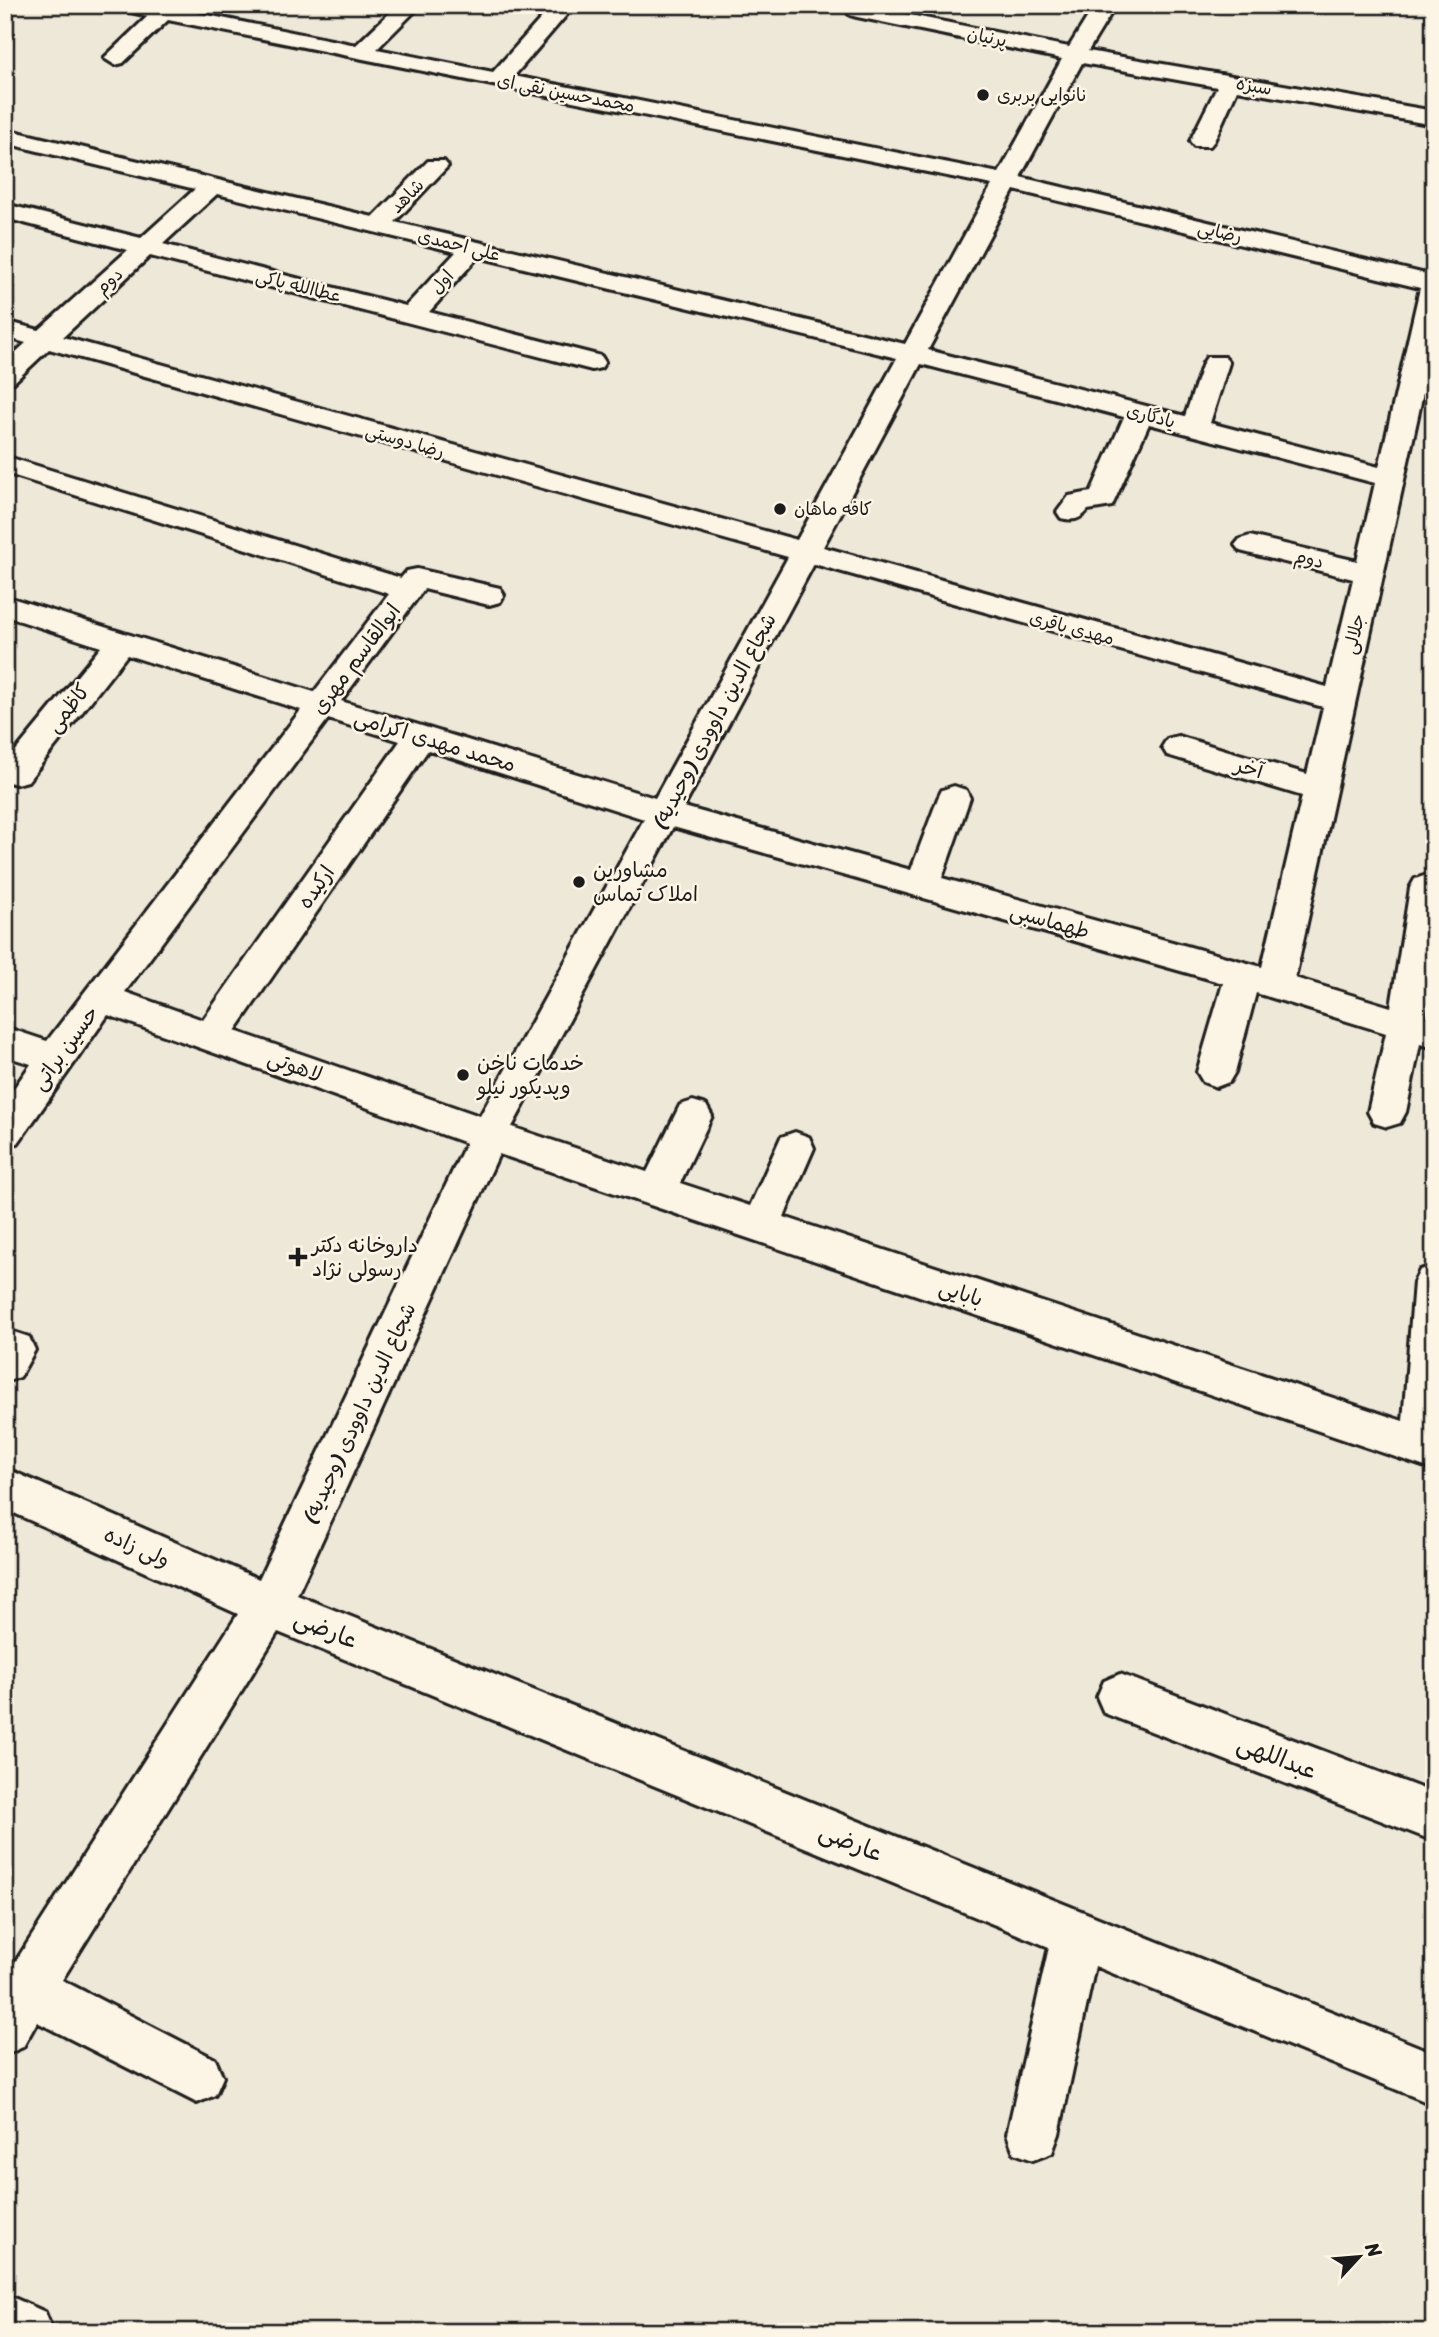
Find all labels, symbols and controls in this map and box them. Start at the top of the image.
street label: پرنیان [964,17,1010,57]
street label: محمدحسین نقی ای [494,64,638,122]
street label: سبزه [1234,67,1274,105]
place label: نانوایی بربری [997,79,1087,111]
marker: نانوایی بربری [975,87,991,103]
street label: شاهد [382,171,432,221]
street label: رضایی [1195,211,1245,253]
street label: علی احمدی [414,219,504,271]
street label: دوم [87,259,131,303]
street label: عطاالله پاکی [252,260,346,312]
street label: اول [422,262,462,302]
street label: یادگاری [1123,394,1179,438]
street label: رضا دوستی [362,414,448,468]
place label: کافه ماهان [794,493,872,525]
marker: کافه ماهان [772,501,788,517]
street label: دوم [1291,540,1327,578]
street label: ابوالقاسم مهری [301,595,411,723]
street label: مهدی باقری [1026,601,1118,655]
street label: شجاع الدین داوودی (وحیدیه) [641,606,787,836]
street label: جلالی [1334,610,1374,658]
street label: کاظمی [36,674,100,742]
street label: محمد مهدی اکرامی [349,698,521,784]
street label: آخر [1228,745,1269,790]
place label: مشاورین املاک تماس [593,851,698,913]
street label: ارکیده [287,857,345,917]
marker: مشاورین املاک تماس [571,874,587,890]
street label: طهماسبی [1006,892,1094,950]
street label: حسین براتی [21,997,109,1099]
street label: لاهوتی [262,1039,328,1093]
place label: خدمات ناخن وپديكور نيلو [476,1044,584,1106]
marker: خدمات ناخن وپديكور نيلو [455,1067,471,1083]
place label: داروخانه دکتر رسولی نژاد [310,1226,418,1288]
marker: داروخانه دکتر رسولی نژاد [290,1249,306,1265]
street label: بابایی [934,1268,988,1318]
street label: شجاع الدین داوودی (وحیدیه) [291,1296,427,1530]
street label: ولی زاده [98,1516,176,1578]
street label: عارضی [288,1597,364,1661]
street label: عبداللهی [1231,1723,1323,1791]
street label: عارضی [813,1810,889,1874]
north arrow [1324,2222,1394,2292]
text: N [1356,2236,1392,2264]

